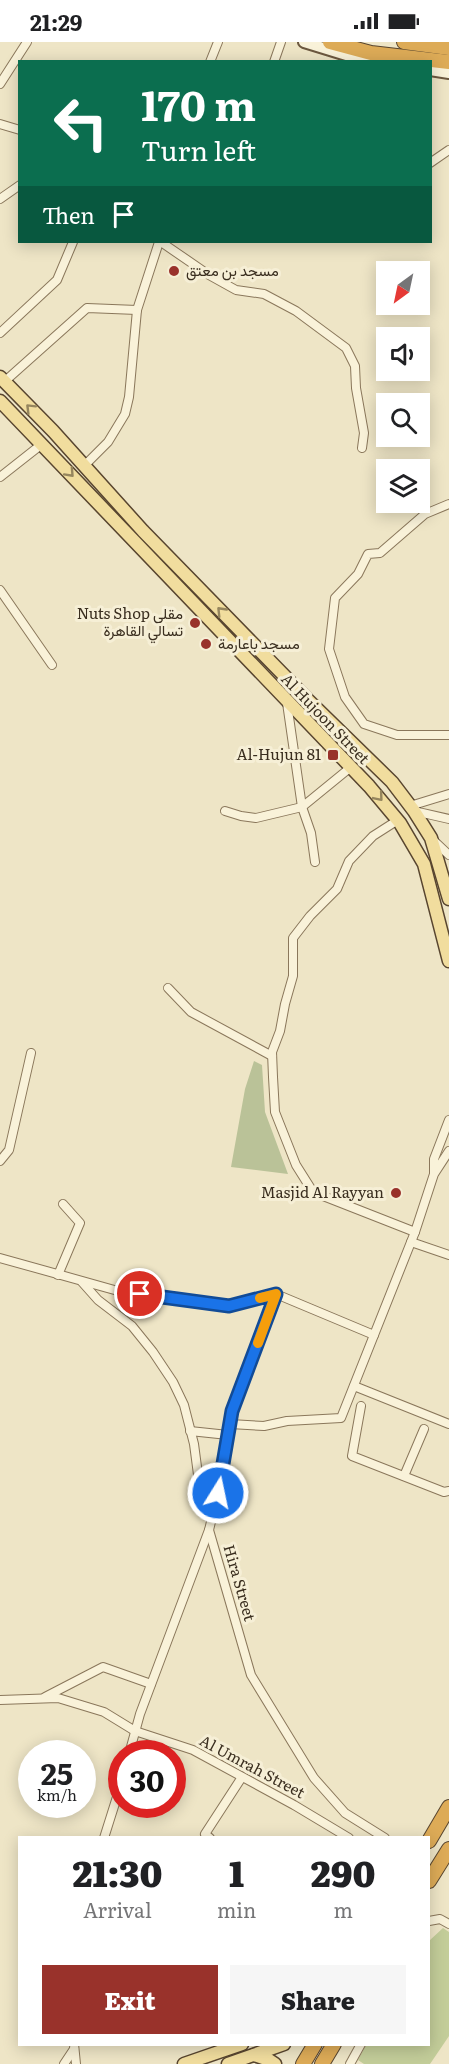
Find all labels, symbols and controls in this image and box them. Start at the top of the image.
text: 21:29 [30,5,83,38]
text: 170 m [141,72,256,134]
icon: left [42,84,120,162]
text: Turn left [141,129,256,169]
text: Then [42,198,95,231]
icon: arrive [107,198,140,231]
place label: مسجد بن معتق [186,258,279,281]
north arrow [376,261,430,315]
map controls [376,261,430,513]
marker: مسجد بن معتق [167,264,181,278]
button: sound [376,327,430,381]
button: search [376,393,430,447]
one-way arrow [27,405,38,416]
button: layers [376,459,430,513]
one-way arrow [63,466,74,477]
place label: Nuts Shop مقلى تسالي القاهرة [77,601,183,644]
one-way arrow [218,608,229,619]
marker: Nuts Shop مقلى تسالي القاهرة [188,616,202,630]
place label: مسجد باعارمة [218,631,300,654]
marker: مسجد باعارمة [199,637,213,651]
street label: Al Hujoon Street [277,667,376,769]
place label: Al-Hujun 81 [237,742,321,765]
marker: Al-Hujun 81 [326,748,340,762]
one-way arrow [371,790,382,801]
place label: Masjid Al Rayyan [261,1180,384,1203]
marker: Masjid Al Rayyan [389,1186,403,1200]
pin [114,1268,165,1319]
icon: arrive [123,1277,156,1310]
position arrow [186,1461,250,1525]
street label: Hira Street [219,1542,262,1624]
street label: Al Umrah Street [196,1728,309,1803]
speed limit sign: 30 [108,1740,186,1818]
text: 25 [41,1750,73,1794]
text: km/h [37,1783,77,1806]
text: 21:30 [72,1845,162,1898]
text: 1 [229,1845,244,1898]
text: 290 [311,1845,376,1898]
text: Arrival [83,1894,152,1924]
text: min [217,1894,256,1924]
text: m [333,1894,353,1924]
button: Exit [42,1965,218,2034]
button: Share [230,1965,406,2034]

